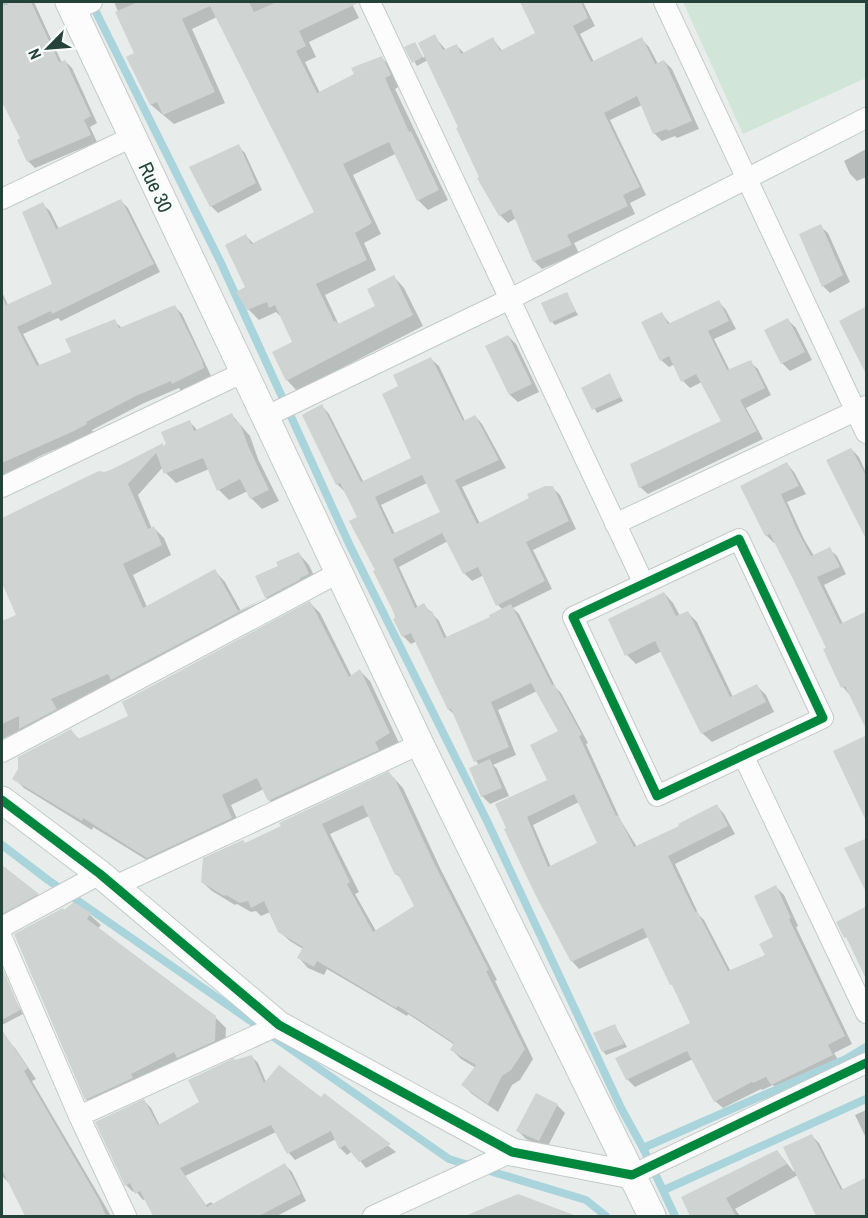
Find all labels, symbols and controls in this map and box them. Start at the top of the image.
north arrow [18,18,78,78]
text: N [22,45,46,63]
street label: Rue 30 [133,157,179,217]

